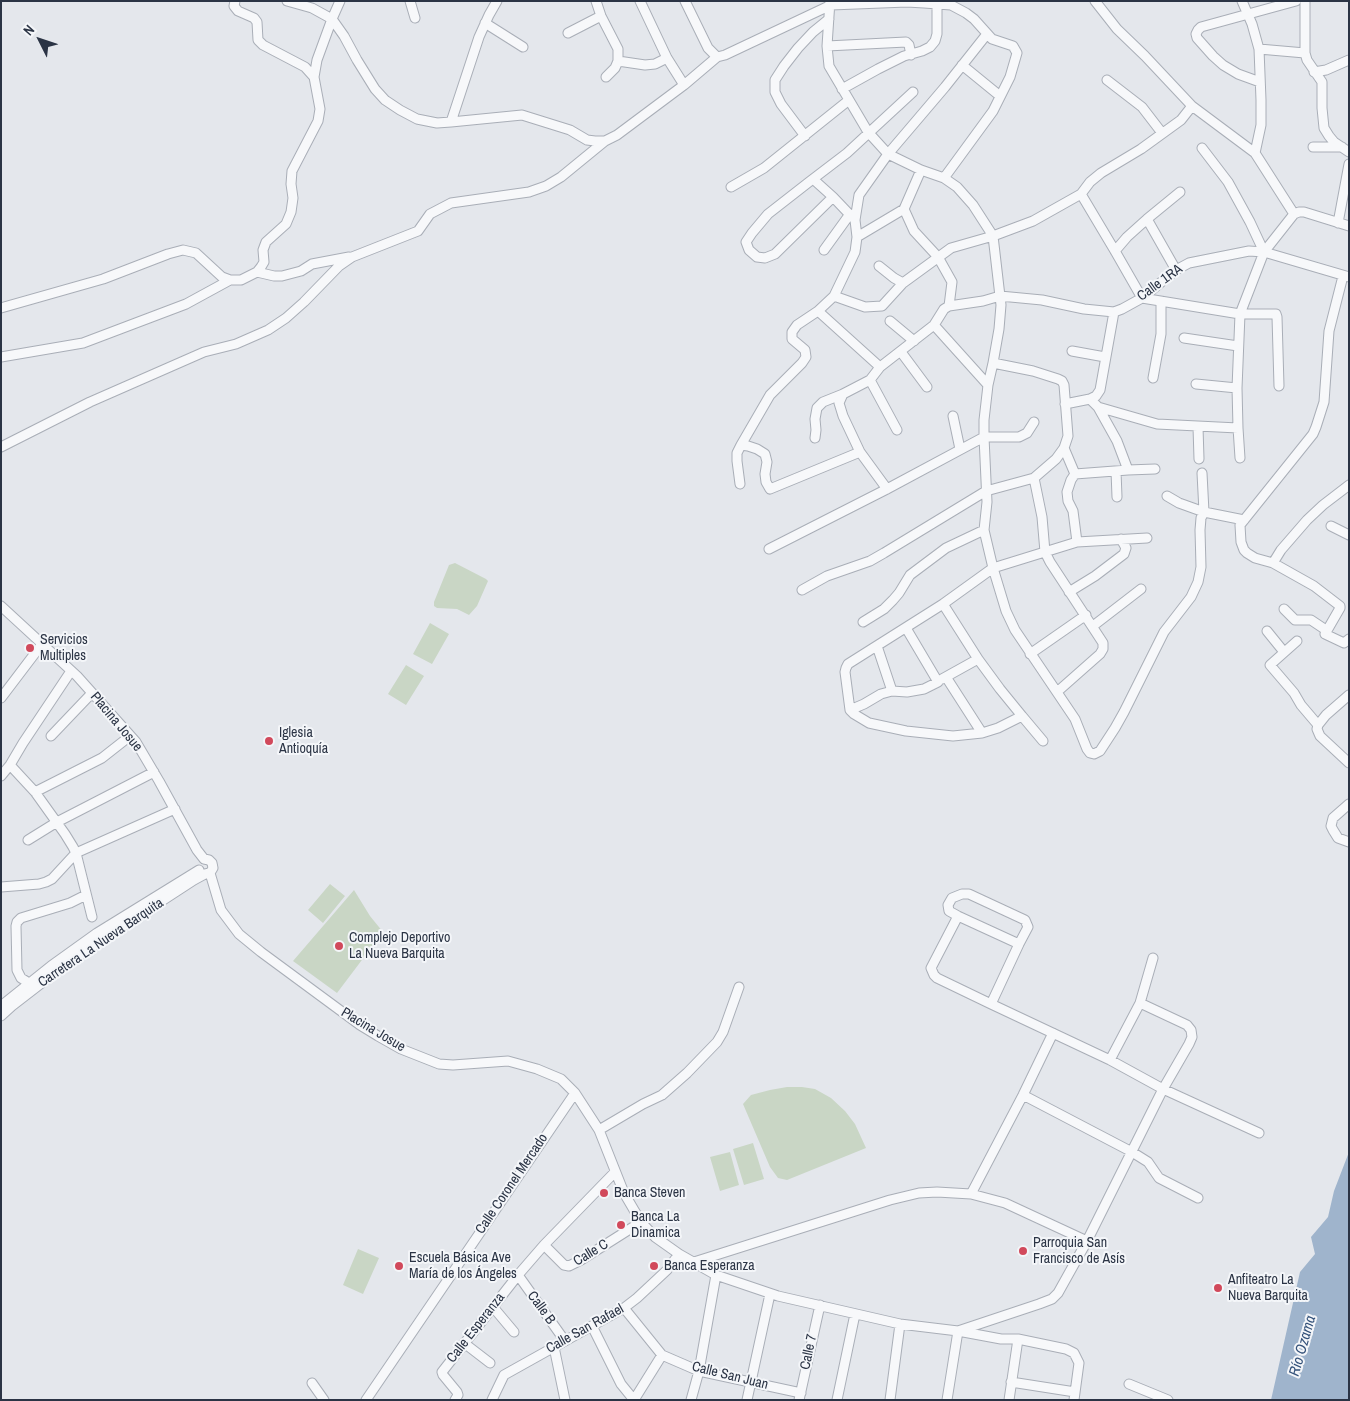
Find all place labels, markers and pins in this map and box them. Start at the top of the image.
place label: Servicios Multiples [40,632,88,664]
marker: Servicios Multiples [24,642,36,654]
place label: Iglesia Antioquía [279,725,328,758]
marker: Iglesia Antioquía [263,735,275,747]
place label: Complejo Deportivo La Nueva Barquita [349,930,450,962]
marker: Complejo Deportivo La Nueva Barquita [333,940,345,952]
place label: Banca Steven [614,1185,685,1201]
marker: Banca Steven [598,1187,610,1199]
place label: Banca La Dinamica [631,1209,680,1242]
marker: Banca La Dinamica [615,1219,627,1231]
place label: Parroquia San Francisco de Asís [1033,1235,1125,1268]
marker: Parroquia San Francisco de Asís [1017,1245,1029,1257]
place label: Escuela Básica Ave María de los Ángeles [409,1250,517,1282]
place label: Banca Esperanza [664,1258,755,1274]
marker: Escuela Básica Ave María de los Ángeles [393,1260,405,1272]
marker: Banca Esperanza [648,1260,660,1272]
place label: Anfiteatro La Nueva Barquita [1228,1272,1308,1304]
marker: Anfiteatro La Nueva Barquita [1212,1282,1224,1294]

